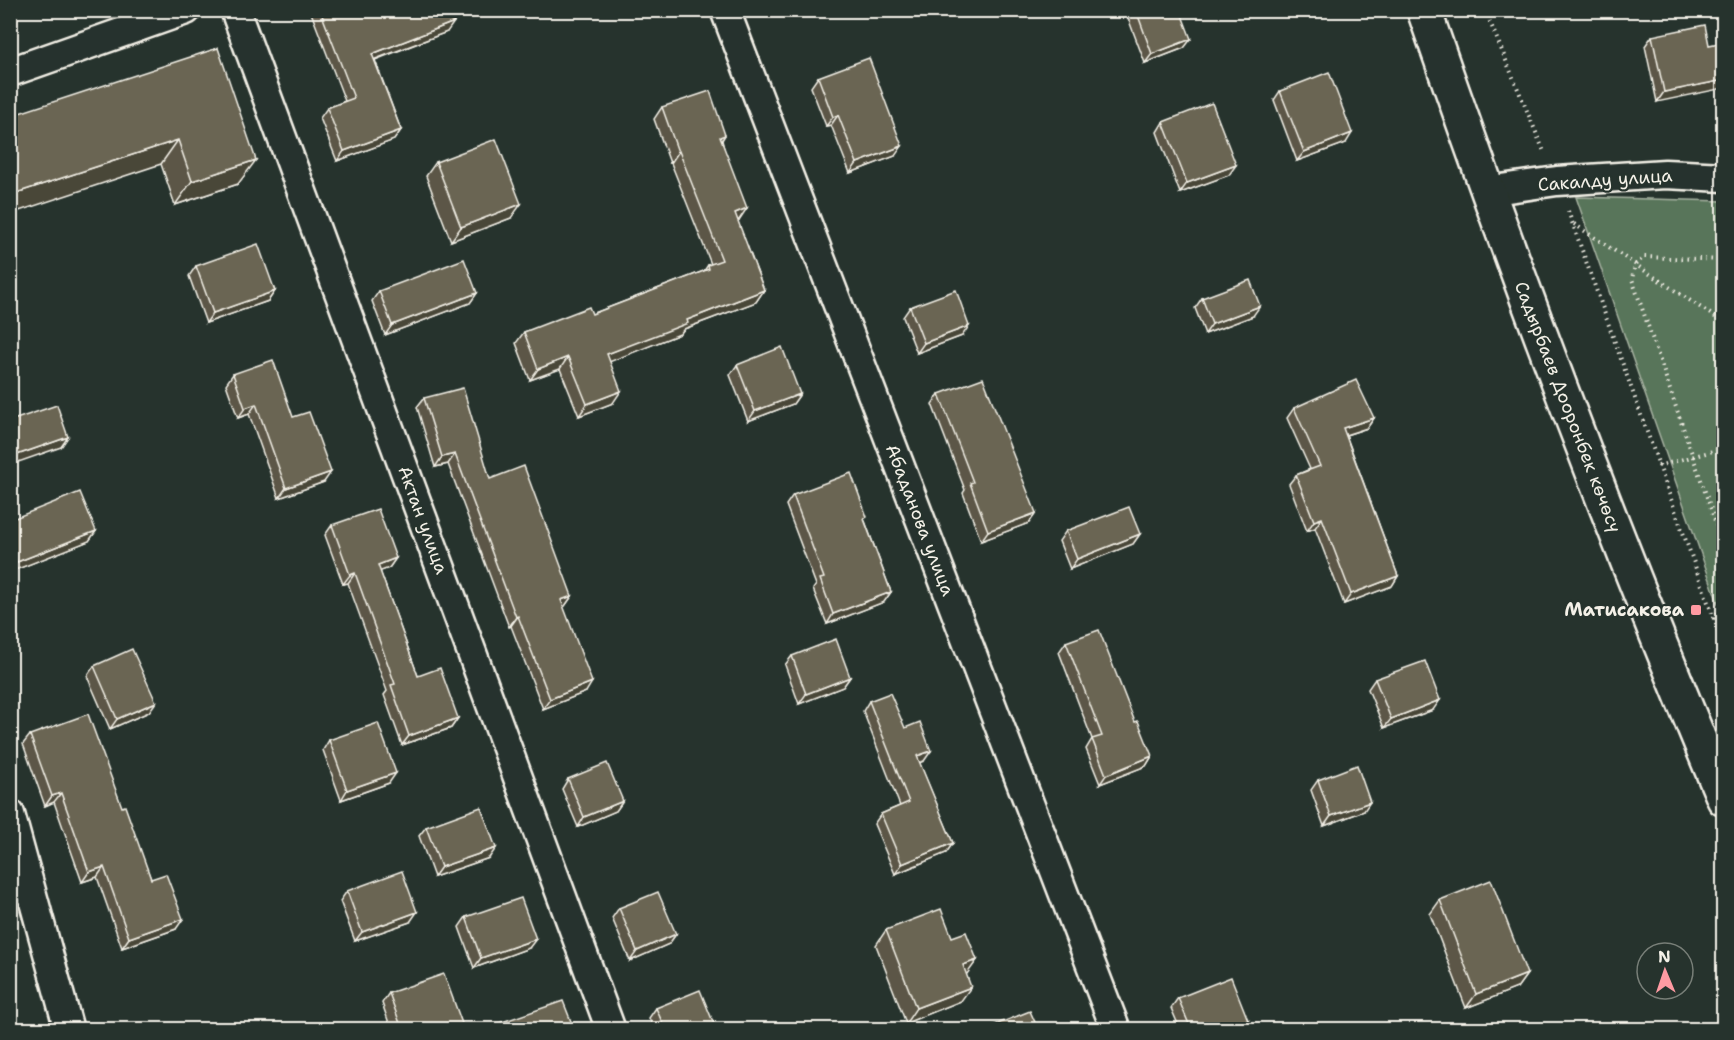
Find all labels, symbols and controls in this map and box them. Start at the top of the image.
street label: Сакалду улица [1537,163,1673,197]
street label: Садырбаев Дооронбек көчөсү [1509,278,1627,536]
street label: Абаданова улица [880,441,960,599]
street label: Актан улица [392,463,454,577]
place label: Матисакова [1564,598,1685,622]
marker: Матисакова [1689,603,1703,617]
north arrow [1635,941,1695,1001]
text: N [1658,946,1671,967]

